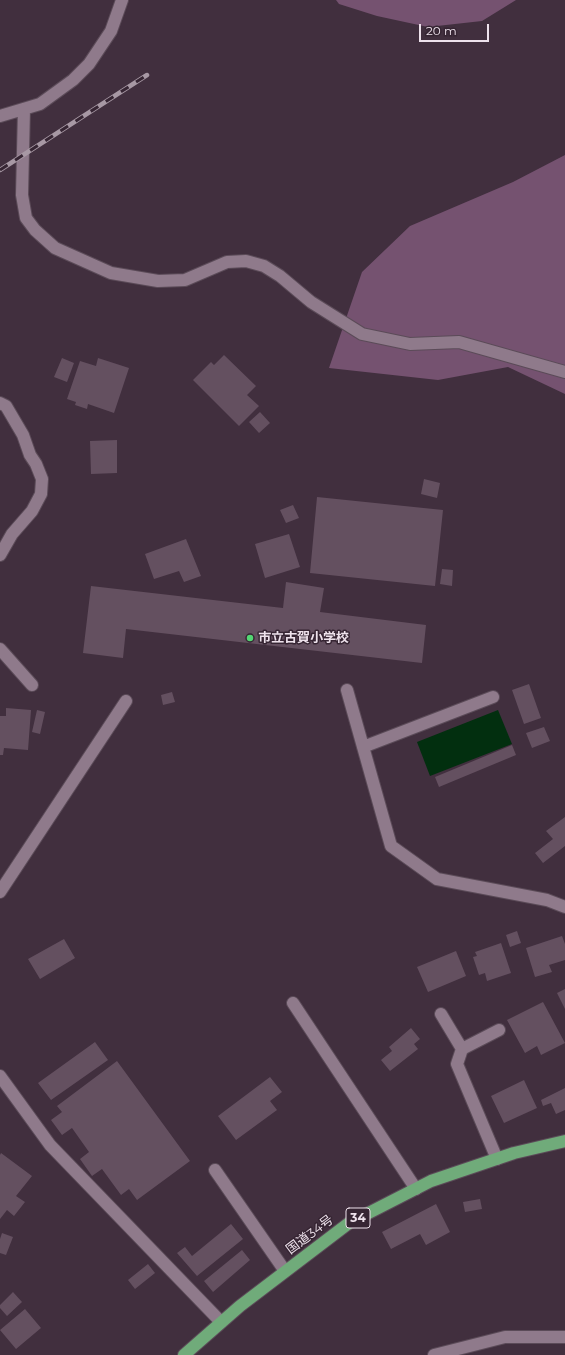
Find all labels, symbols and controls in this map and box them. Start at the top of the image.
scale bar [421,16,491,42]
text: 20 m [426,23,457,38]
place label: 市立古賀小学校 [258,630,349,646]
marker: 市立古賀小学校 [245,633,255,643]
road number: 34 [346,1208,370,1228]
street label: 国道34号 [283,1212,337,1258]

